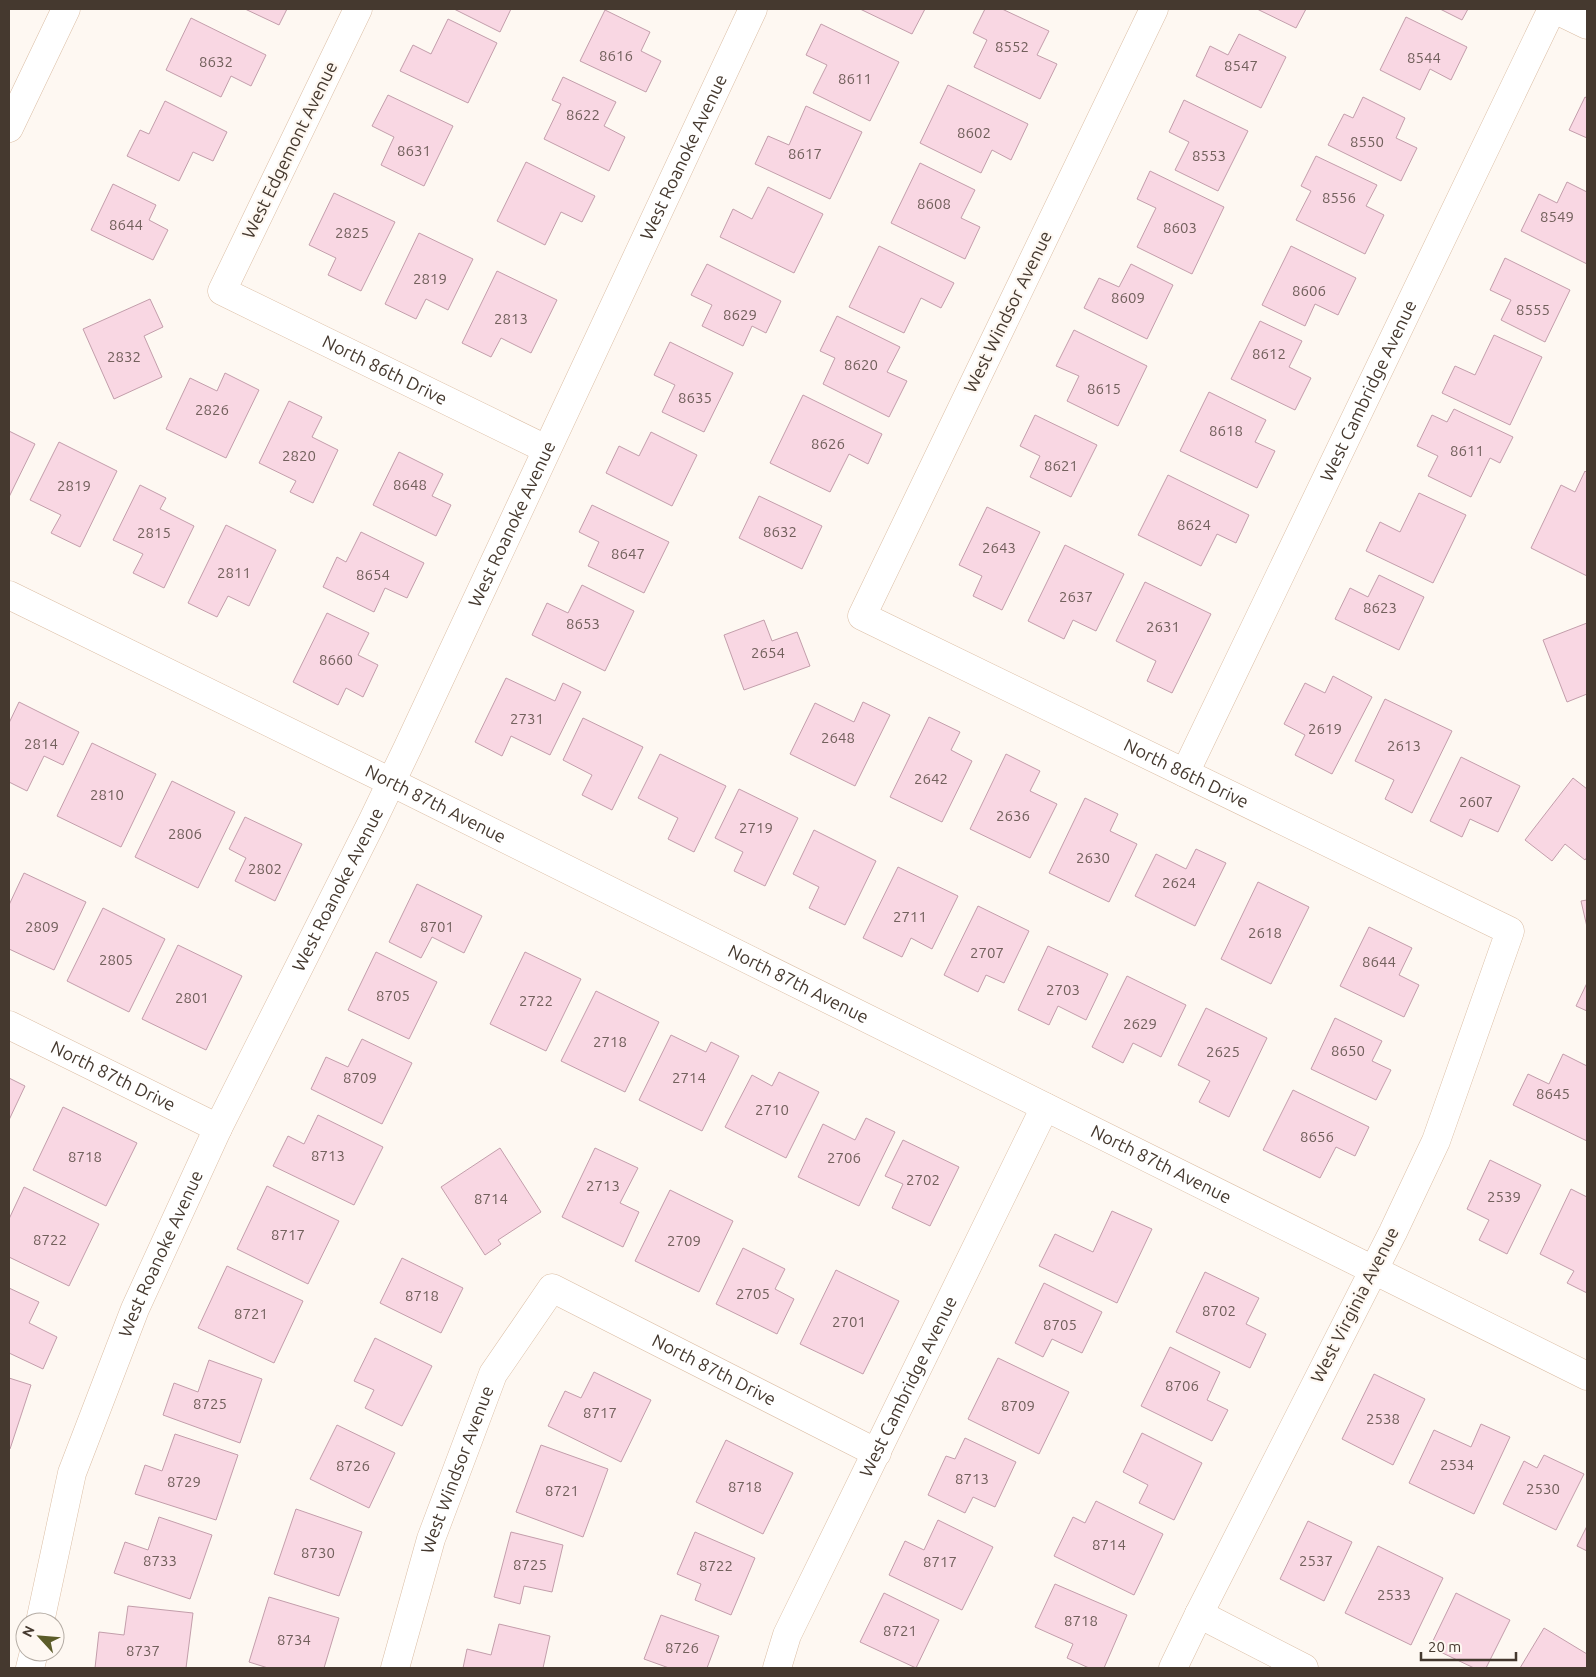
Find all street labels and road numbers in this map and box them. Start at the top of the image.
street label: West Edgemont Avenue [238,58,341,241]
street label: West Roanoke Avenue [635,71,730,243]
street label: West Windsor Avenue [959,227,1055,396]
street label: West Cambridge Avenue [1316,297,1420,484]
street label: North 86th Drive [320,331,451,408]
street label: West Roanoke Avenue [464,438,559,610]
street label: North 86th Drive [1121,734,1252,811]
street label: North 87th Avenue [362,760,509,846]
street label: West Roanoke Avenue [288,804,386,974]
street label: North 87th Avenue [725,940,872,1027]
street label: North 87th Drive [48,1036,179,1114]
street label: North 87th Avenue [1088,1120,1235,1207]
street label: West Roanoke Avenue [114,1167,206,1340]
street label: West Virginia Avenue [1306,1223,1402,1386]
street label: West Cambridge Avenue [855,1293,960,1480]
street label: North 87th Drive [649,1330,779,1409]
street label: West Windsor Avenue [416,1383,497,1556]

